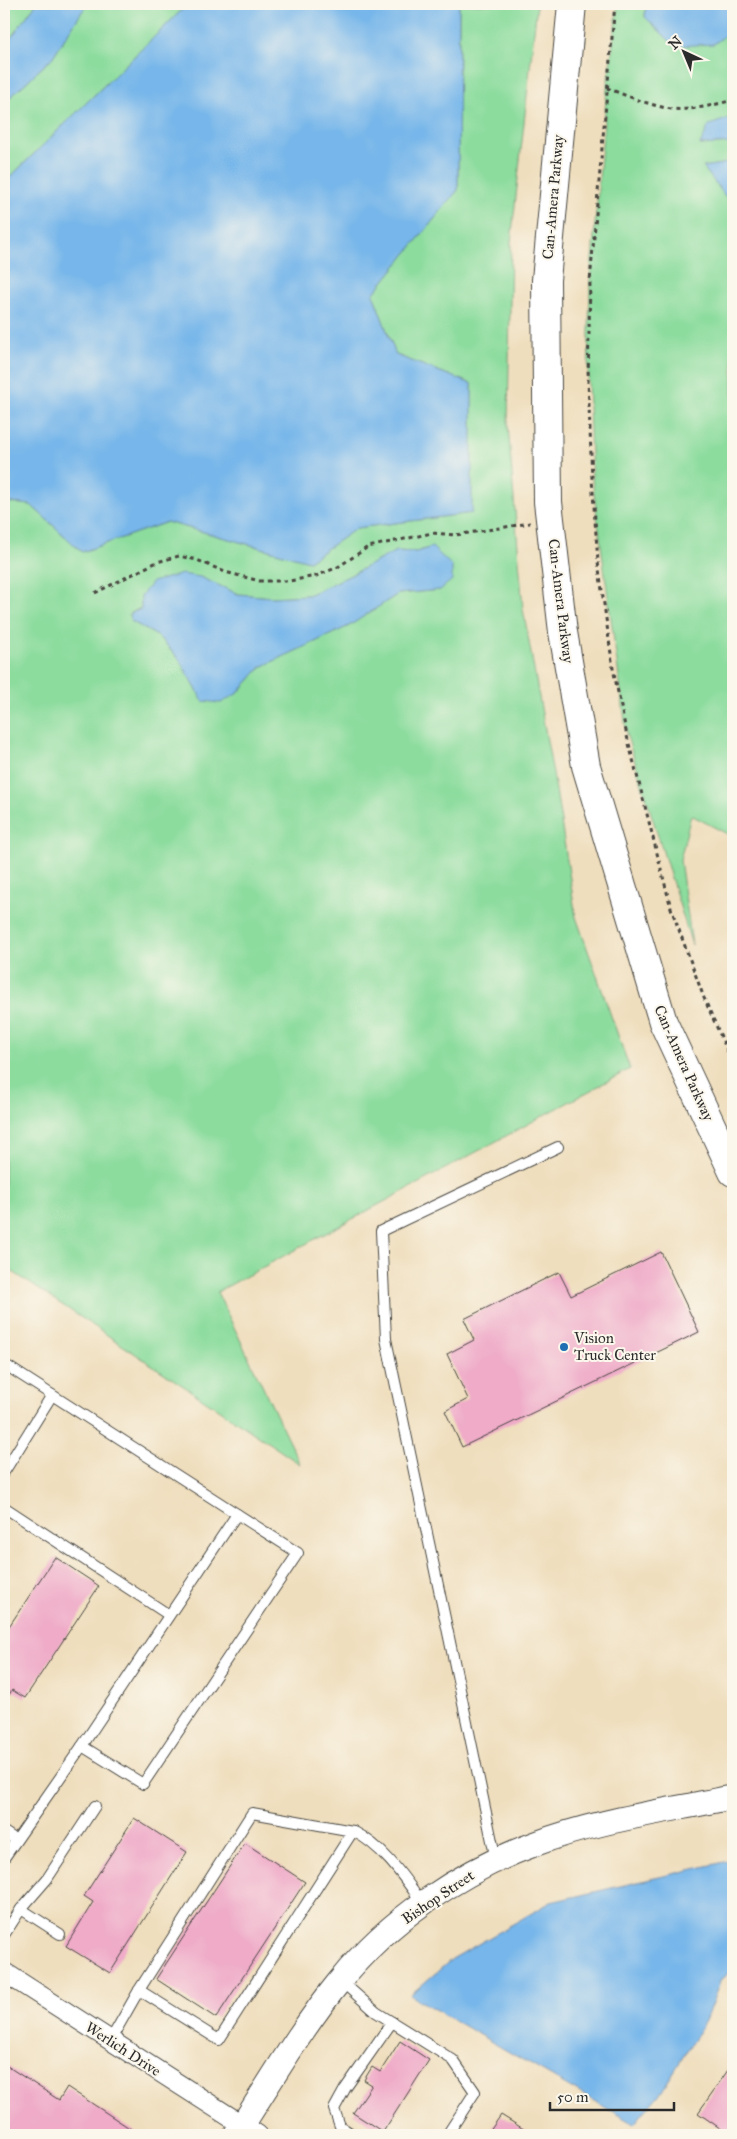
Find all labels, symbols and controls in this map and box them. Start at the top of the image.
north arrow [660,28,710,78]
text: N [665,33,686,53]
street label: Can-Amera Parkway [539,133,567,260]
street label: Can-Amera Parkway [544,538,578,665]
street label: Can-Amera Parkway [650,1002,718,1125]
place label: Vision Truck Center [573,1329,656,1364]
marker: Vision Truck Center [558,1341,570,1353]
street label: Bishop Street [398,1866,478,1928]
street label: Werlich Drive [82,2018,164,2080]
scale bar [550,2079,673,2111]
text: 50 m [557,2088,589,2106]

